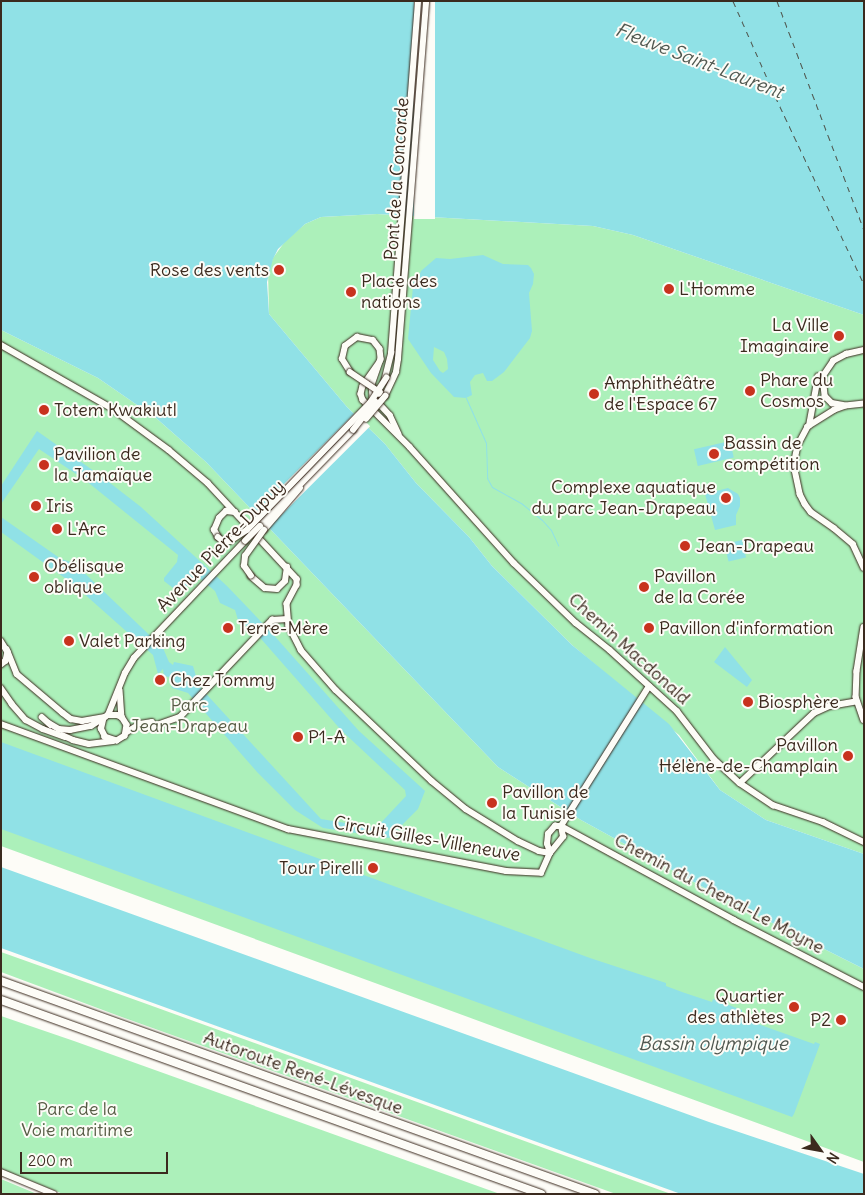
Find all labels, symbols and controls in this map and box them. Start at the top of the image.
water label: Fleuve Saint-Laurent [612,19,786,103]
street label: Pont de la Concorde [381,97,413,261]
place label: Rose des vents [150,259,269,281]
marker: Rose des vents [273,264,285,276]
place label: Place des nations [361,271,437,314]
place label: L'Homme [679,278,755,300]
marker: L'Homme [663,283,675,295]
marker: Place des nations [345,286,357,298]
place label: La Ville Imaginaire [740,315,829,358]
marker: La Ville Imaginaire [833,330,845,342]
place label: Phare du Cosmos [760,370,833,412]
place label: Amphithéâtre de l'Espace 67 [604,373,717,416]
marker: Phare du Cosmos [744,385,756,397]
marker: Amphithéâtre de l'Espace 67 [588,388,600,400]
place label: Totem Kwakiutl [54,399,177,421]
marker: Totem Kwakiutl [38,404,50,416]
place label: Bassin de compétition [724,433,820,476]
place label: Pavilion de la Jamaïque [54,444,152,486]
marker: Bassin de compétition [708,448,720,460]
marker: Pavilion de la Jamaïque [38,459,50,471]
street label: Avenue Pierre-Dupuy [152,476,290,616]
place label: Complexe aquatique du parc Jean-Drapeau [532,477,716,520]
marker: Complexe aquatique du parc Jean-Drapeau [720,492,732,504]
place label: Iris [46,495,73,517]
marker: Iris [30,500,42,512]
place label: L'Arc [67,518,106,540]
marker: L'Arc [51,523,63,535]
place label: Jean-Drapeau [696,535,814,557]
marker: Jean-Drapeau [678,539,692,553]
place label: Obélisque oblique [44,556,124,598]
place label: Pavillon de la Corée [654,566,745,608]
marker: Obélisque oblique [28,571,40,583]
marker: Pavillon de la Corée [638,581,650,593]
street label: Chemin Macdonald [564,589,694,709]
place label: Terre-Mère [238,617,328,639]
place label: Pavillon d'information [659,617,834,639]
marker: Terre-Mère [222,622,234,634]
marker: Pavillon d'information [643,622,655,634]
place label: Valet Parking [79,630,186,652]
marker: Valet Parking [63,635,75,647]
place label: Chez Tommy [170,669,275,691]
marker: Chez Tommy [154,674,166,686]
place label: Biosphère [758,691,839,713]
park label: Parc Jean-Drapeau [130,695,248,738]
marker: Biosphère [742,696,754,708]
place label: P1-A [308,726,345,748]
marker: P1-A [292,731,304,743]
place label: Pavillon Hélène-de-Champlain [659,735,838,778]
marker: Pavillon Hélène-de-Champlain [842,750,854,762]
place label: Pavillon de la Tunisie [502,782,589,824]
marker: Pavillon de la Tunisie [486,797,498,809]
street label: Circuit Gilles-Villeneuve [332,812,522,866]
street label: Chemin du Chenal-Le Moyne [610,829,828,959]
place label: Tour Pirelli [279,857,363,879]
marker: Tour Pirelli [367,862,379,874]
place label: Quartier des athlètes [687,986,784,1028]
marker: Quartier des athlètes [788,1001,800,1013]
place label: P2 [810,1009,831,1031]
marker: P2 [835,1014,847,1026]
street label: Autoroute René-Lévesque [201,1027,405,1119]
water label: Bassin olympique [638,1033,788,1055]
park label: Parc de la Voie maritime [21,1099,133,1142]
north arrow [795,1125,845,1175]
scale bar [22,1142,170,1174]
text: N [823,1149,843,1167]
text: 200 m [28,1151,73,1170]

